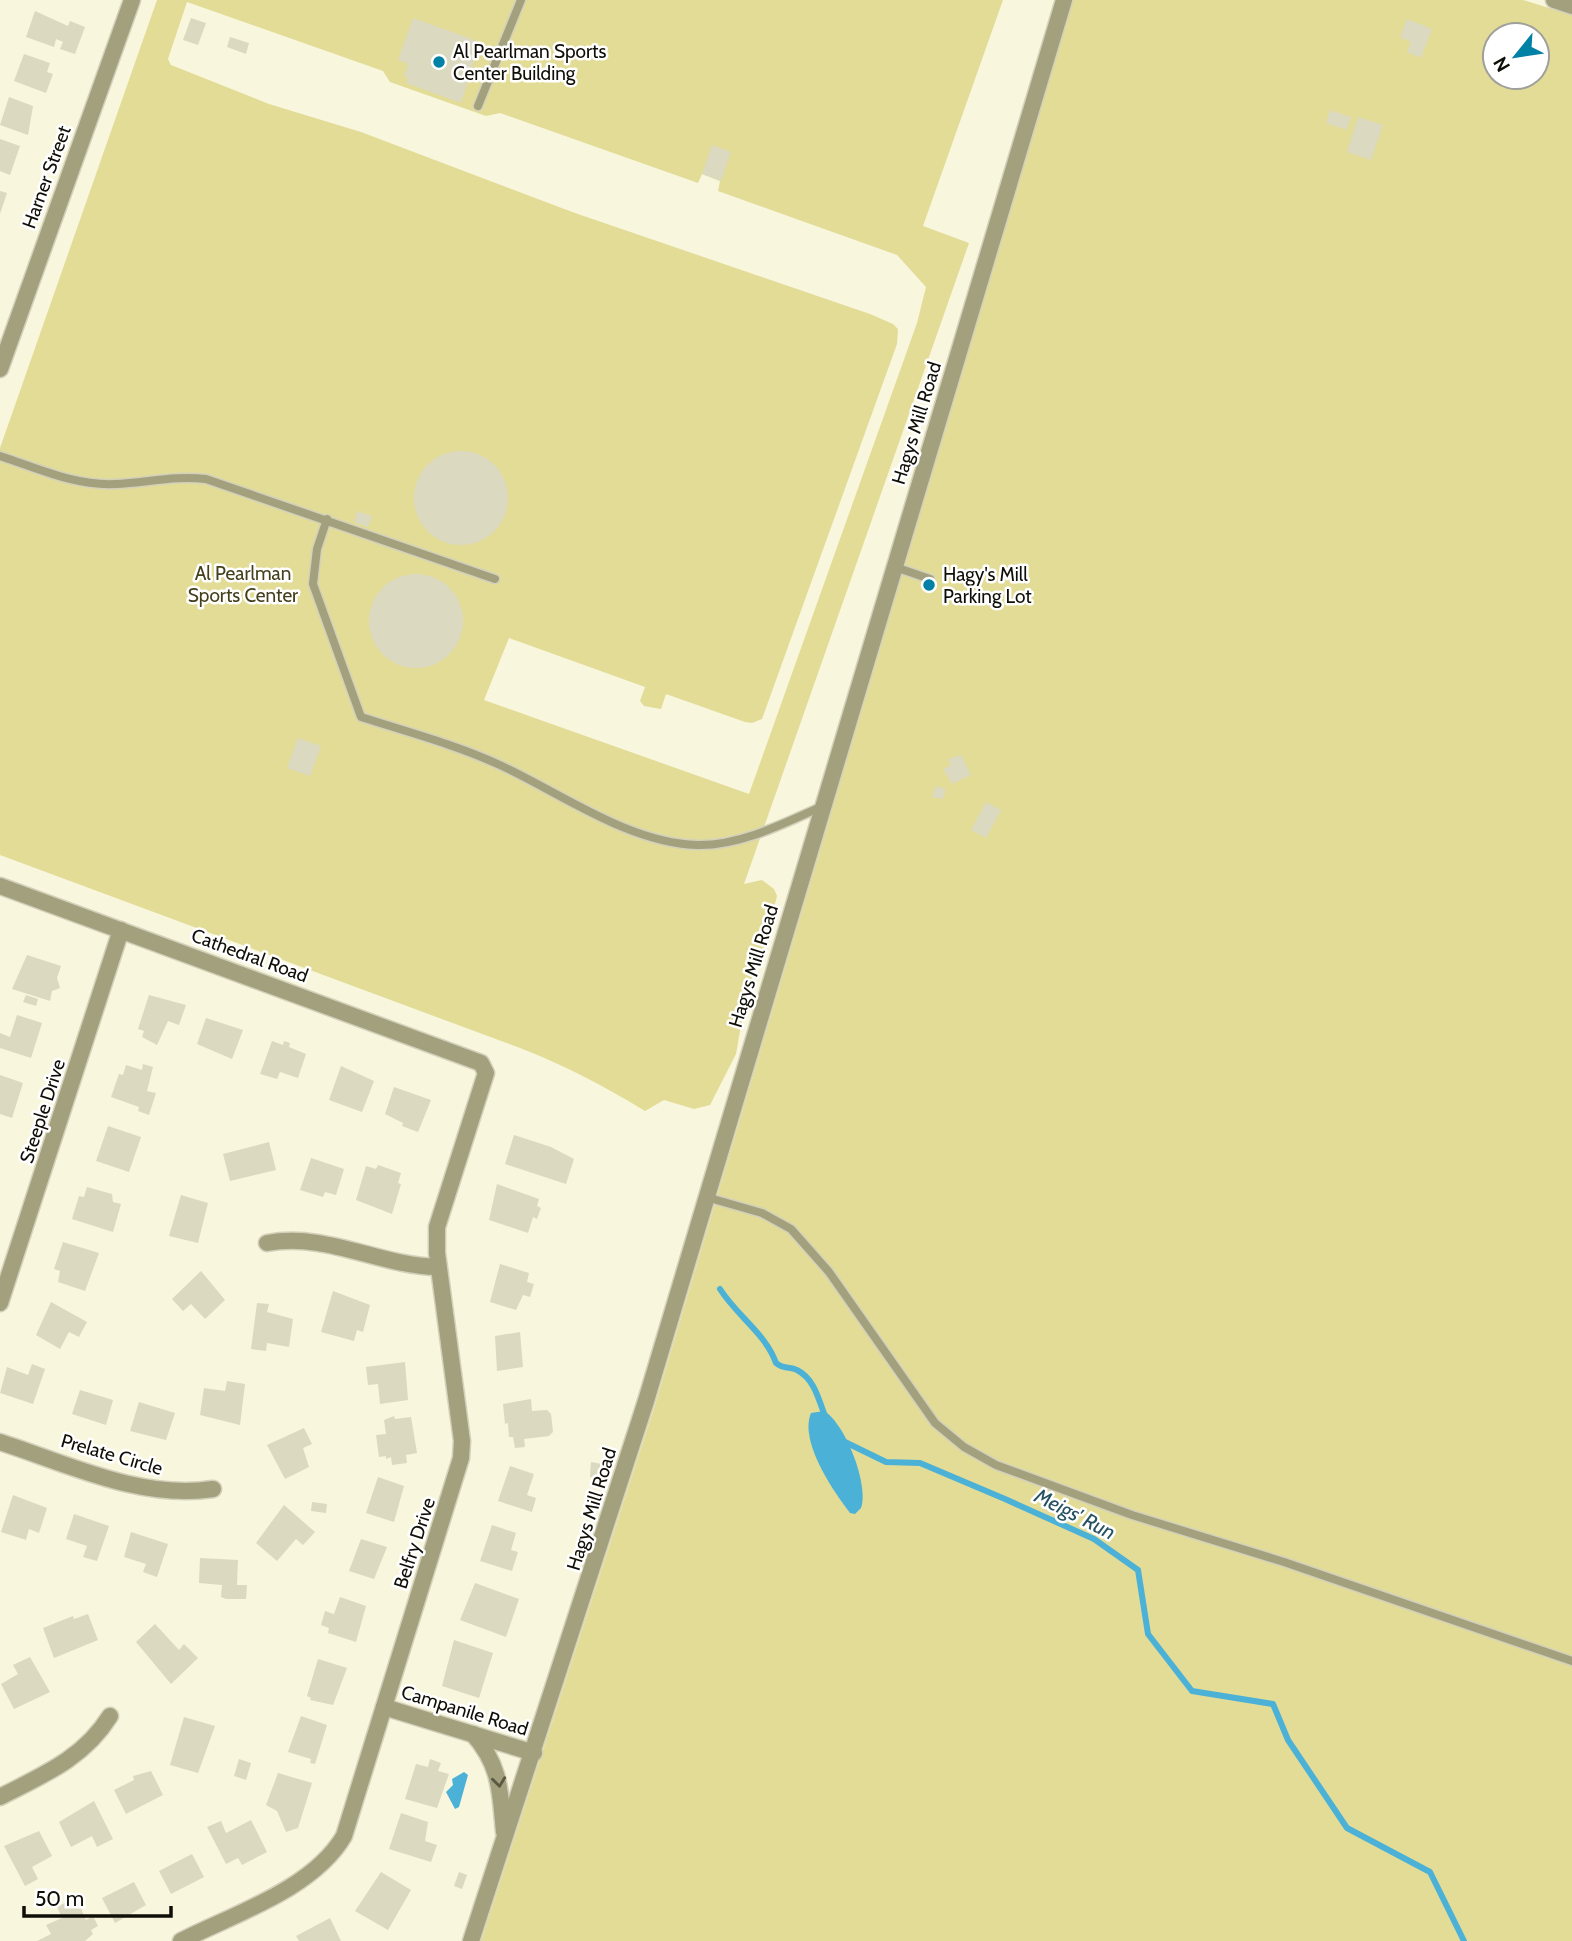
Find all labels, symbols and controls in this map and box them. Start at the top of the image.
north arrow [1481,21,1551,91]
place label: Al Pearlman Sports Center Building [453,40,606,85]
text: N [1488,53,1515,76]
marker: Al Pearlman Sports Center Building [431,54,447,70]
street label: Harner Street [17,122,76,232]
street label: Hagys Mill Road [887,359,946,487]
park label: Al Pearlman Sports Center [188,562,298,607]
place label: Hagy's Mill Parking Lot [943,563,1032,608]
marker: Hagy's Mill Parking Lot [921,577,937,593]
street label: Hagys Mill Road [724,902,783,1030]
street label: Cathedral Road [188,924,311,987]
street label: Steeple Drive [15,1056,70,1166]
street label: Prelate Circle [58,1429,166,1480]
street label: Hagys Mill Road [562,1445,621,1573]
water label: Meigs' Run [1030,1482,1120,1545]
street label: Belfry Drive [389,1494,440,1592]
street label: Campanile Road [399,1680,531,1741]
one-way arrow [491,1776,506,1788]
scale bar [24,1874,172,1918]
text: 50 m [35,1886,84,1911]

